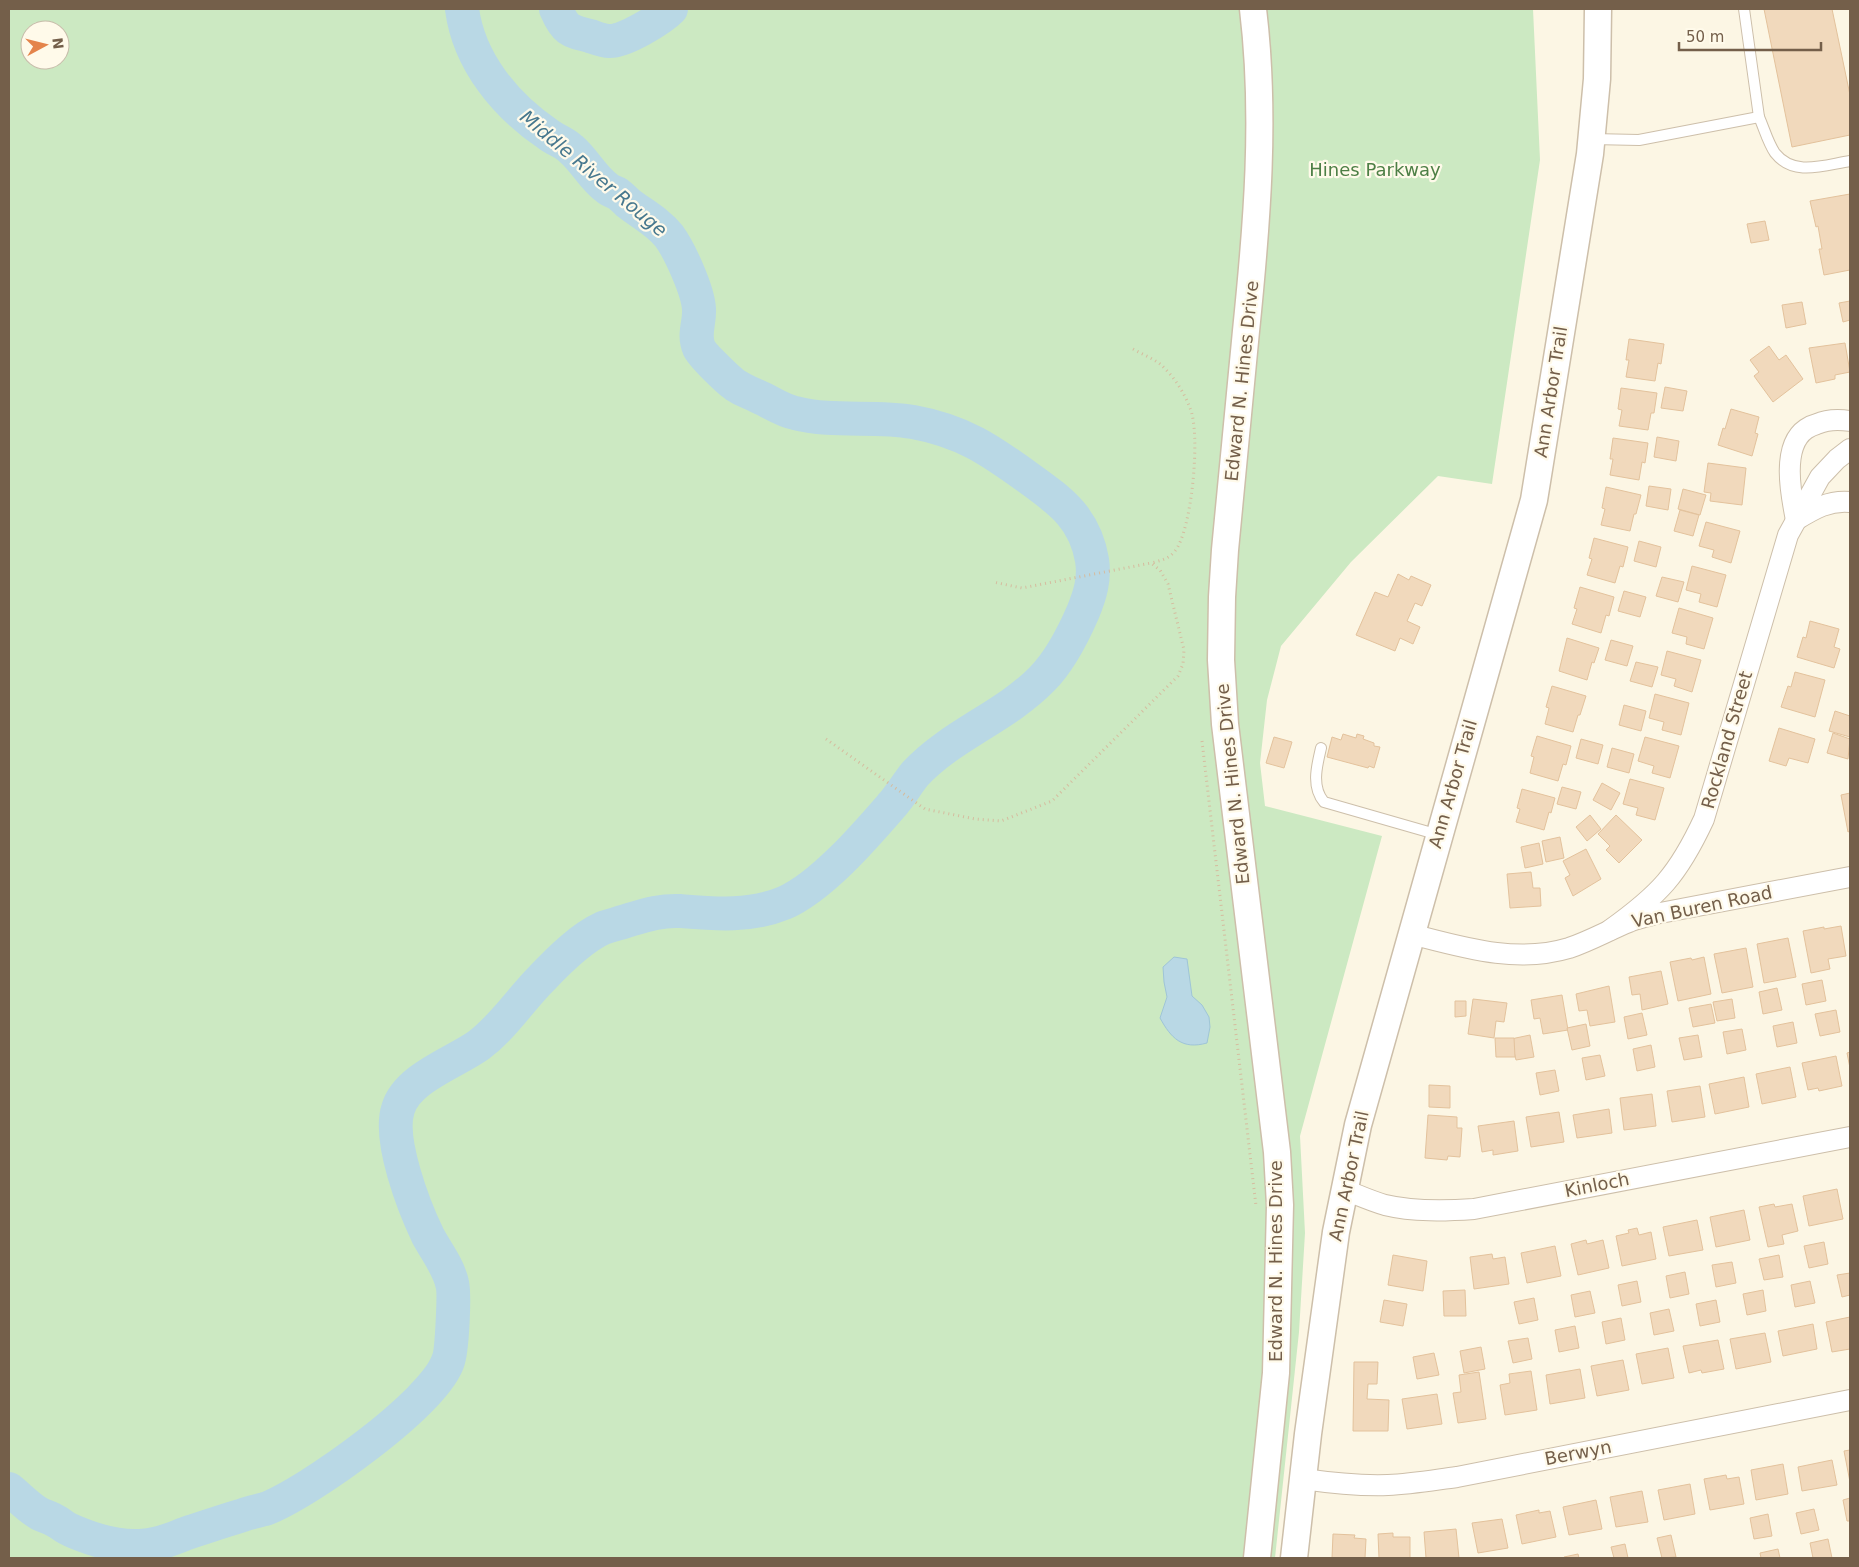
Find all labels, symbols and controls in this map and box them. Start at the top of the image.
north arrow [20,20,70,70]
scale bar [1679,20,1822,52]
text: 50 m [1686,28,1724,46]
text: N [49,37,67,50]
water label: Middle River Rouge [516,105,672,241]
park label: Hines Parkway [1309,159,1441,180]
street label: Edward N. Hines Drive [1221,280,1262,482]
street label: Ann Arbor Trail [1530,325,1571,459]
street label: Rockland Street [1697,669,1756,811]
street label: Edward N. Hines Drive [1212,683,1253,885]
street label: Ann Arbor Trail [1424,717,1481,851]
street label: Van Buren Road [1630,881,1774,932]
street label: Ann Arbor Trail [1324,1109,1373,1243]
street label: Edward N. Hines Drive [1265,1160,1286,1362]
street label: Kinloch [1563,1168,1631,1201]
street label: Berwyn [1543,1436,1613,1469]

